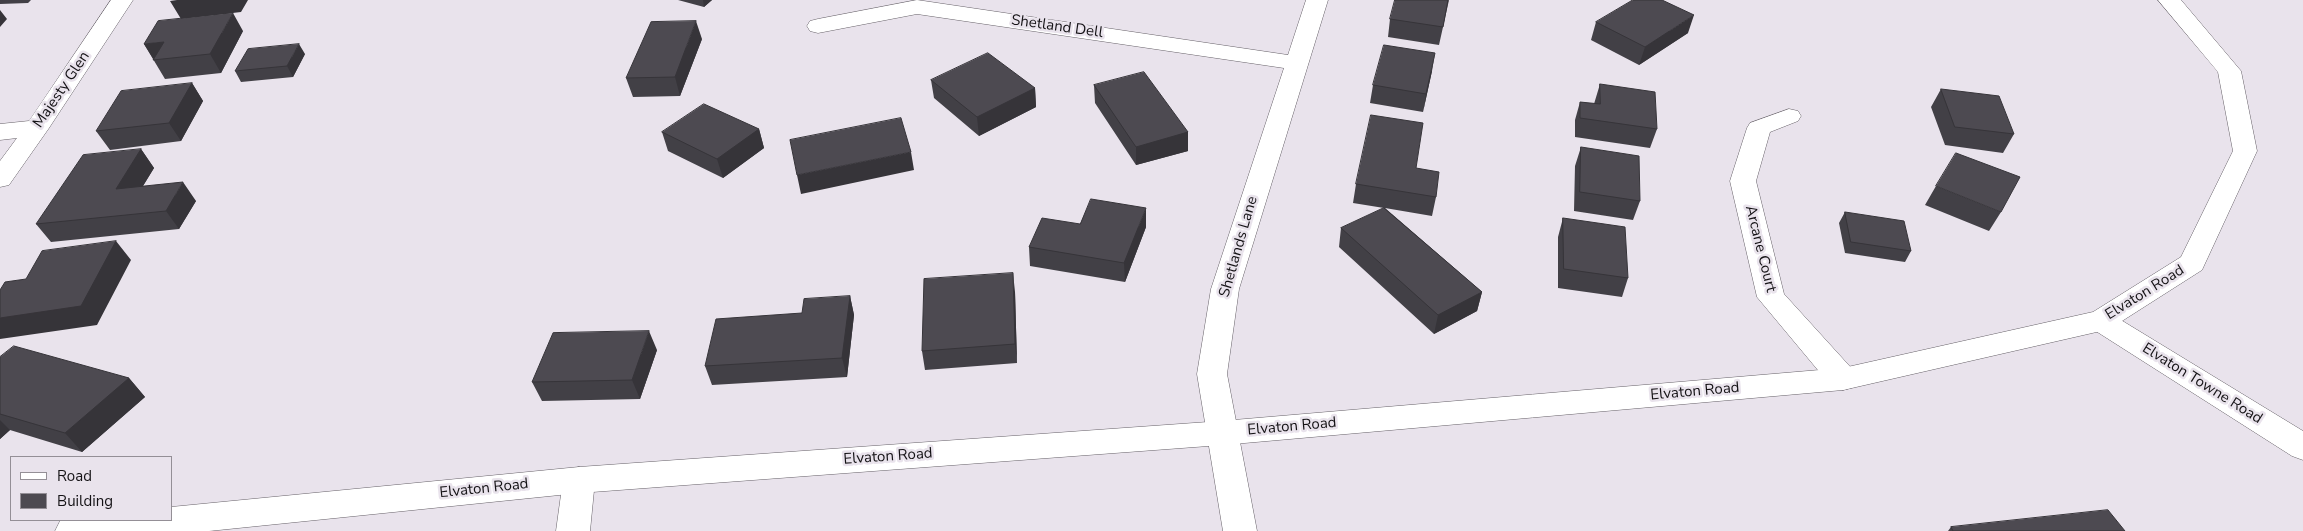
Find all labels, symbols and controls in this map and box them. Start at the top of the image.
street label: Shetland Dell [1010,12,1104,42]
street label: Majesty Glen [30,48,94,132]
street label: Shetlands Lane [1216,194,1262,300]
street label: Arcane Court [1741,204,1779,294]
street label: Elvaton Road [2102,262,2188,324]
street label: Elvaton Towne Road [2139,340,2265,428]
street label: Elvaton Road [1650,379,1740,405]
street label: Elvaton Road [1247,414,1337,440]
street label: Elvaton Road [843,445,933,469]
legend [10,456,172,521]
text: Road [57,466,92,486]
street label: Elvaton Road [439,475,529,503]
text: Building [57,491,113,511]

